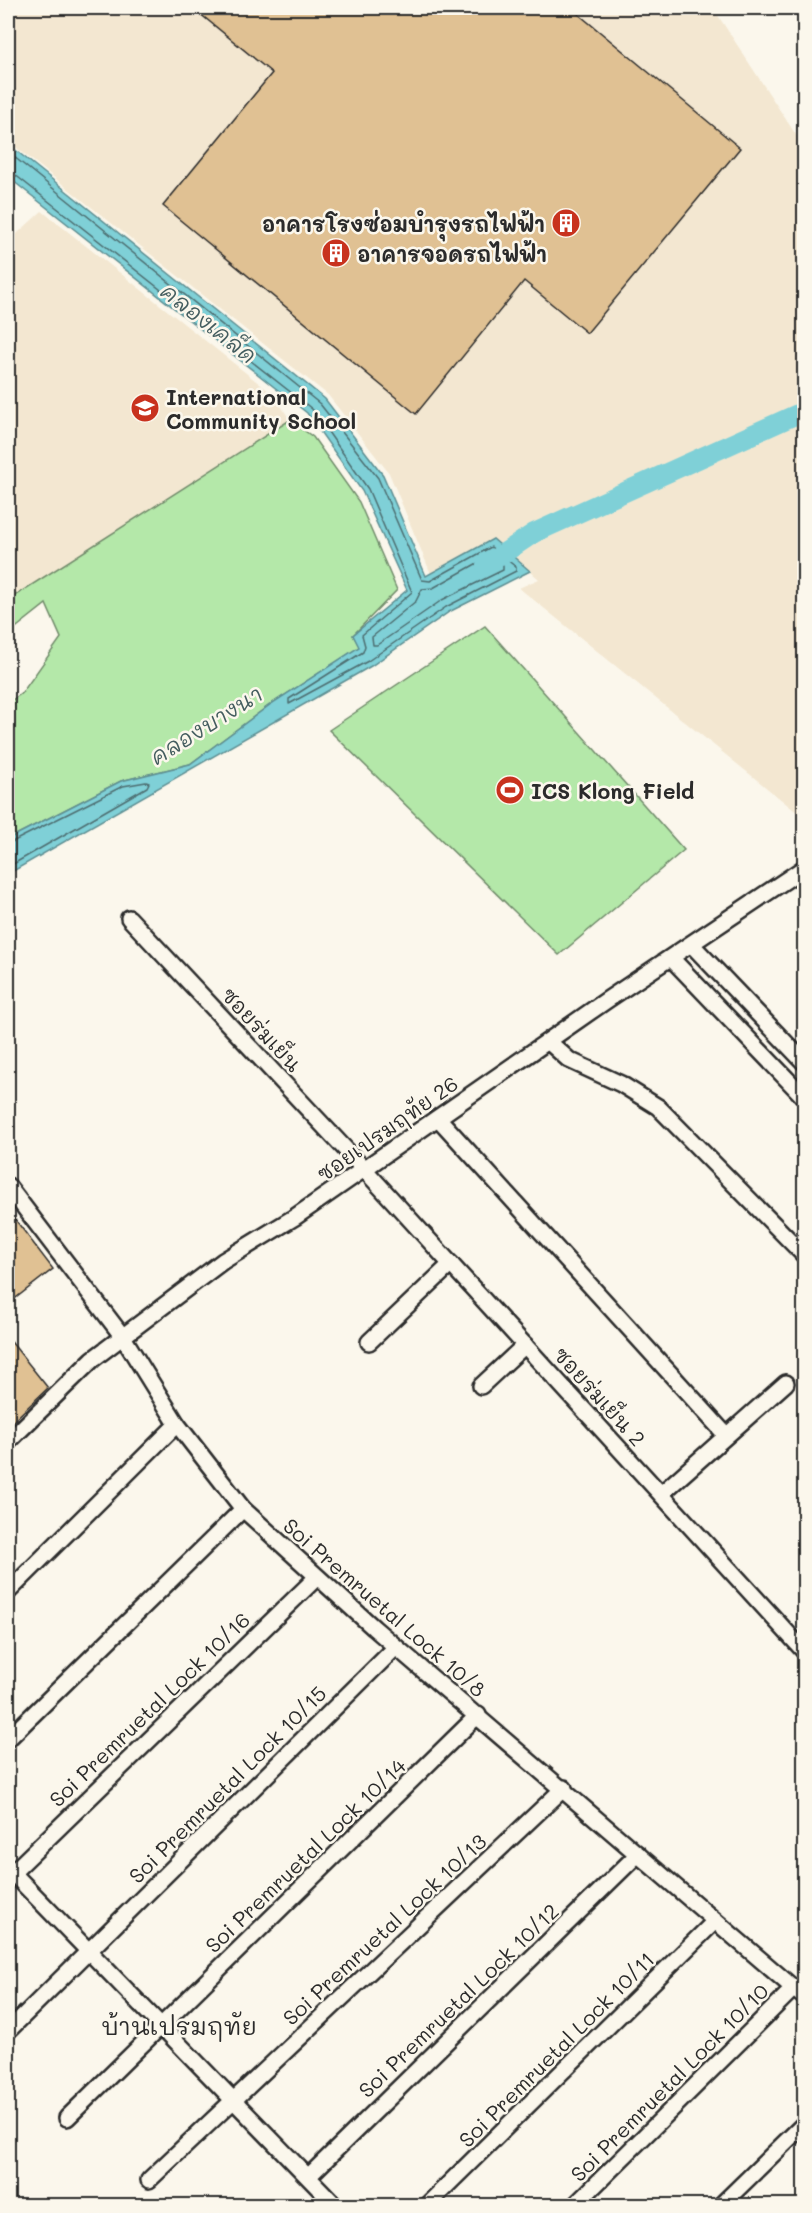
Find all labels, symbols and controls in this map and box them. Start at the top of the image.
building icon: อาคารโรงซ่อมบำรุงรถไฟฟ้า [550,207,582,239]
place label: อาคารโรงซ่อมบำรุงรถไฟฟ้า [262,209,545,242]
building icon: อาคารจอดรถไฟฟ้า [320,237,352,269]
place label: อาคารจอดรถไฟฟ้า [357,239,547,267]
water label: คลองเคล็ด [155,275,264,370]
place label: International Community School [166,383,356,435]
school or university icon: International Community School [129,392,161,424]
water label: คลองบางนา [144,679,268,771]
sports icon: ICS Klong Field [494,774,526,806]
place label: ICS Klong Field [531,777,694,804]
street label: ซอยร่มเย็น [216,979,310,1077]
street label: ซอยเปรมฤทัย 26 [311,1069,464,1188]
street label: ซอยร่มเย็น 2 [548,1339,653,1451]
street label: Soi Premruetal Lock 10/8 [278,1512,492,1702]
street label: Soi Premruetal Lock 10/16 [43,1606,255,1812]
street label: Soi Premruetal Lock 10/15 [122,1679,332,1889]
street label: Soi Premruetal Lock 10/14 [199,1752,411,1958]
street label: Soi Premruetal Lock 10/13 [277,1828,491,2030]
street label: Soi Premruetal Lock 10/12 [352,1897,564,2103]
street label: Soi Premruetal Lock 10/11 [453,1946,659,2152]
street label: Soi Premruetal Lock 10/10 [564,1977,774,2187]
district label: บ้านเปรมฤทัย [101,2010,257,2042]

